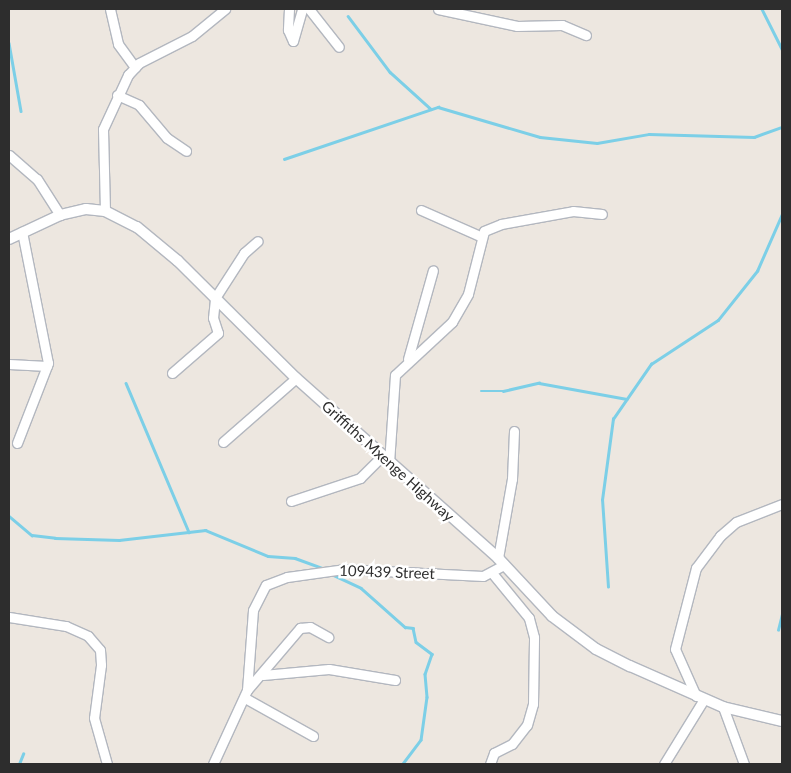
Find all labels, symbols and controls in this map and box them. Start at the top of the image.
street label: Griffiths Mxenge Highway [318,397,458,525]
street label: 109439 Street [339,561,435,583]

